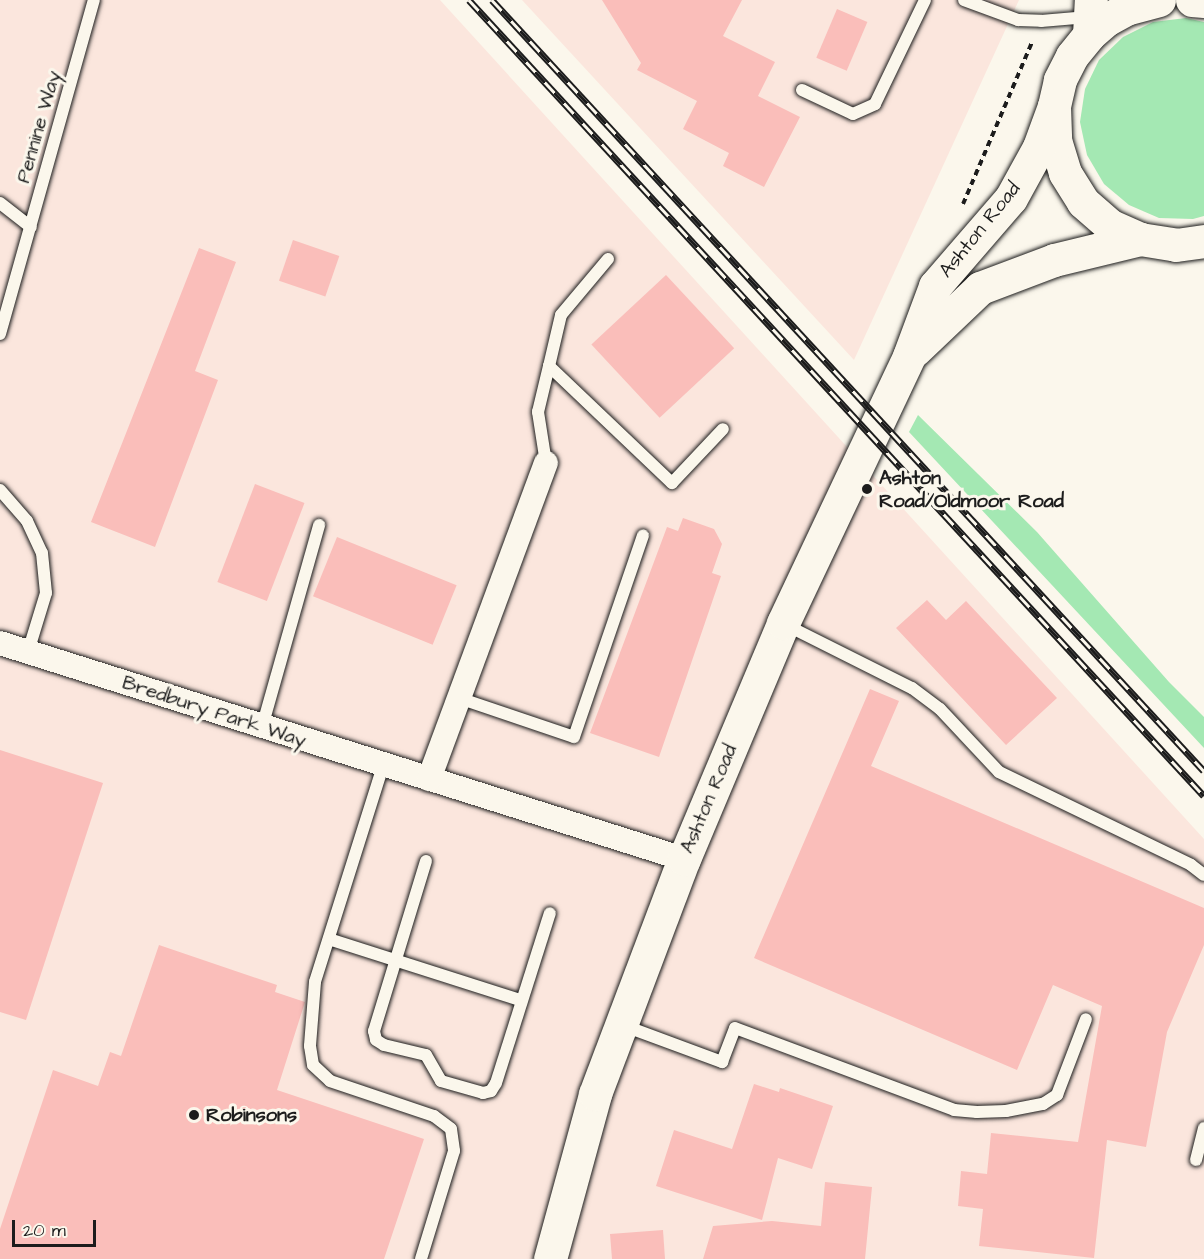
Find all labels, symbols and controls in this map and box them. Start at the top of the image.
street label: Pennine Way [12,68,66,186]
street label: Ashton Road [934,177,1026,283]
place label: Ashton Road/Oldmoor Road [879,466,1064,513]
marker: Ashton Road/Oldmoor Road [860,482,874,496]
street label: Bredbury Park Way [119,671,309,753]
street label: Ashton Road [675,741,743,857]
place label: Robinsons [206,1103,297,1127]
marker: Robinsons [187,1108,201,1122]
scale bar [15,1208,99,1246]
text: 20 m [23,1218,66,1243]

